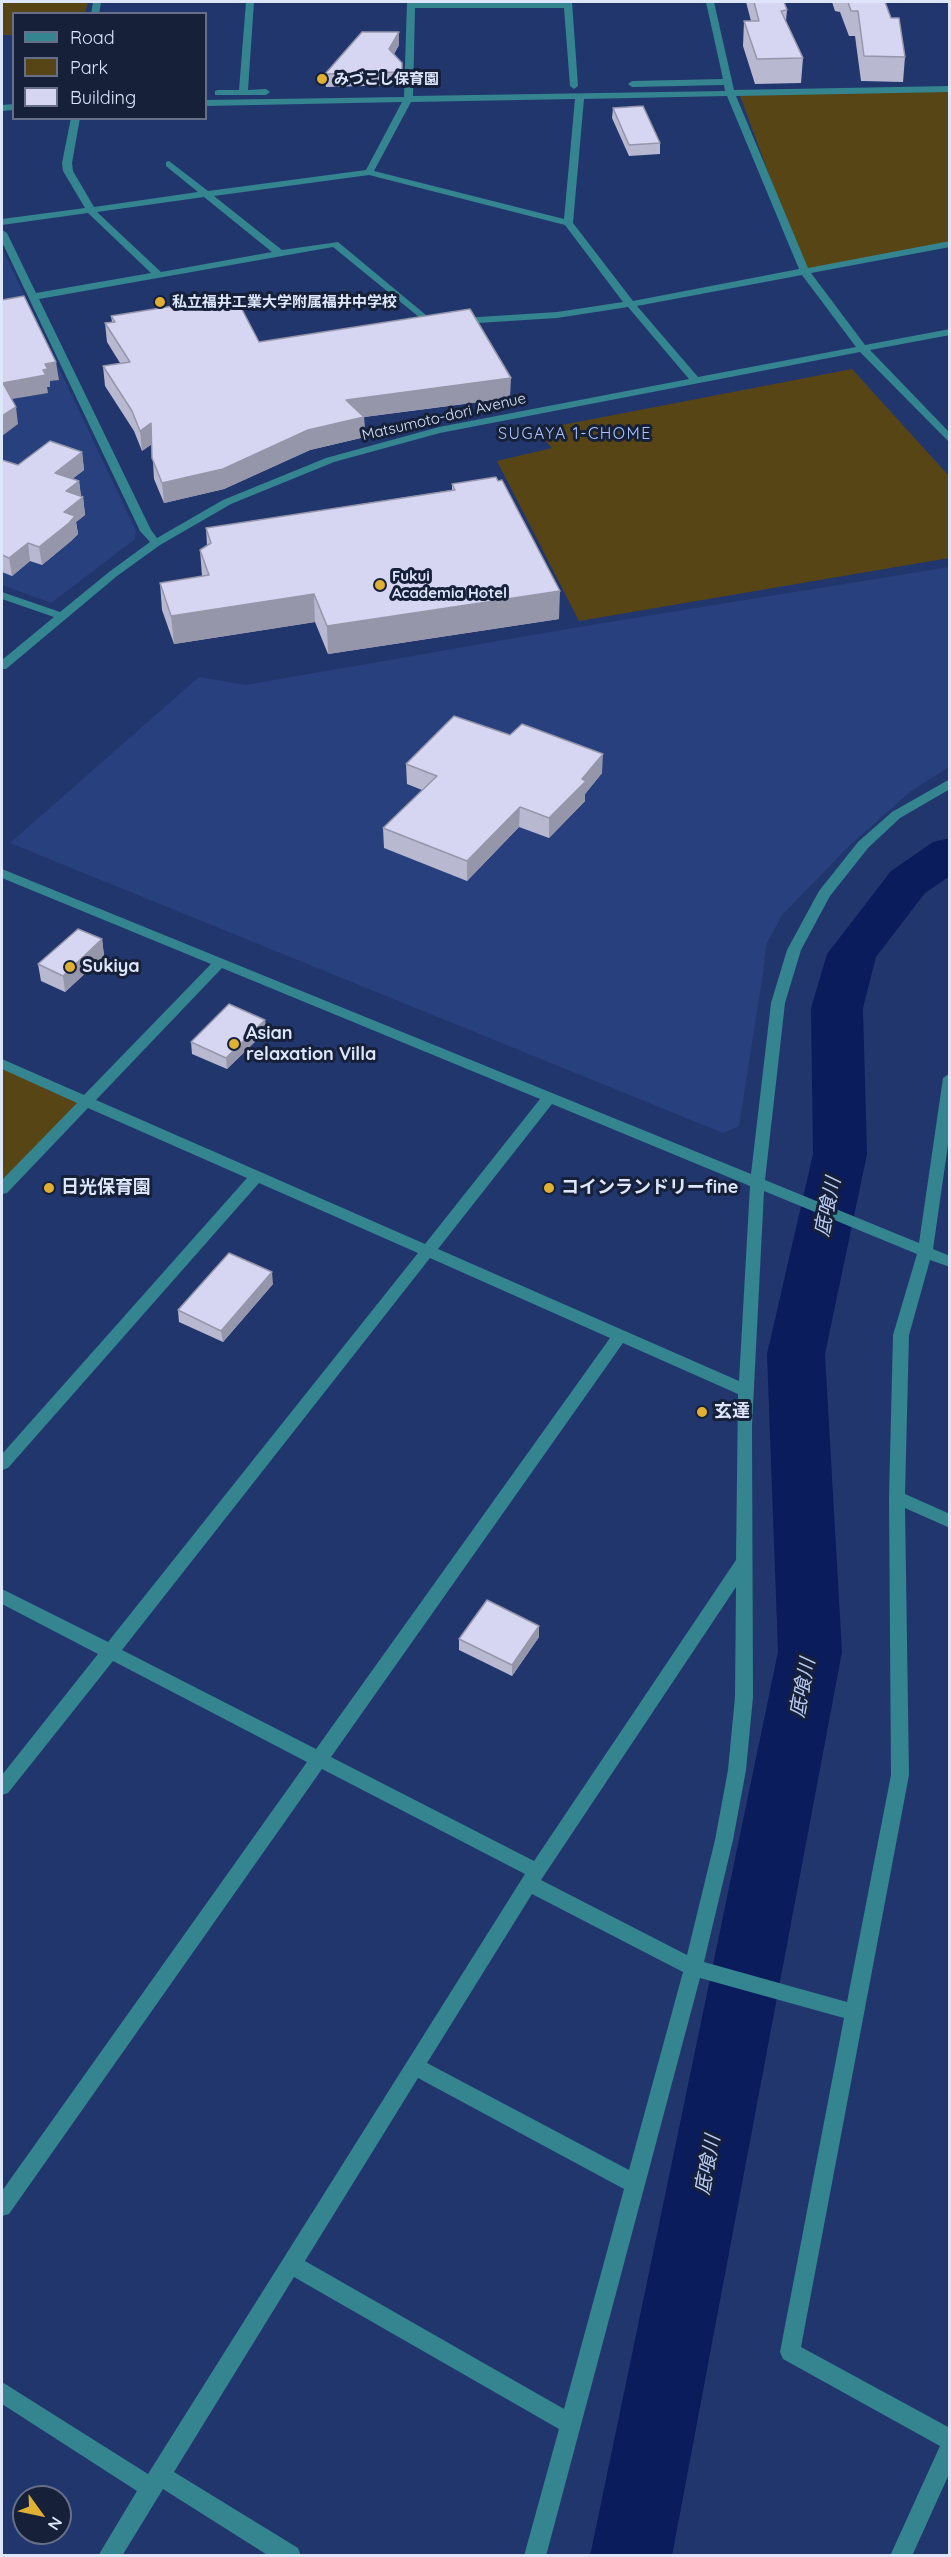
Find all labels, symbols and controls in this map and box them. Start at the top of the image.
legend [12,12,207,120]
text: Road [70,26,115,49]
text: Park [70,56,108,79]
place label: みづこし保育園 [334,70,439,88]
marker: みづこし保育園 [315,72,329,86]
text: Building [70,86,136,109]
place label: 私立福井工業大学附属福井中学校 [172,293,397,311]
marker: 私立福井工業大学附属福井中学校 [153,295,167,309]
street label: Matsumoto-dori Avenue [360,389,528,445]
district label: SUGAYA 1-CHOME [498,424,652,444]
place label: Fukui Academia Hotel [392,567,507,602]
marker: Fukui Academia Hotel [373,578,387,592]
place label: Sukiya [82,956,140,978]
marker: Sukiya [63,960,77,974]
place label: Asian relaxation Villa [246,1023,376,1066]
marker: Asian relaxation Villa [227,1037,241,1051]
water label: 底喰川 [810,1175,846,1239]
place label: 日光保育園 [61,1177,151,1199]
place label: コインランドリーfine [561,1177,738,1199]
marker: 日光保育園 [42,1181,56,1195]
marker: コインランドリーfine [542,1181,556,1195]
place label: 玄達 [714,1401,750,1423]
marker: 玄達 [695,1405,709,1419]
water label: 底喰川 [785,1656,821,1720]
water label: 底喰川 [690,2133,726,2197]
north arrow [12,2485,72,2545]
text: N [44,2513,67,2534]

